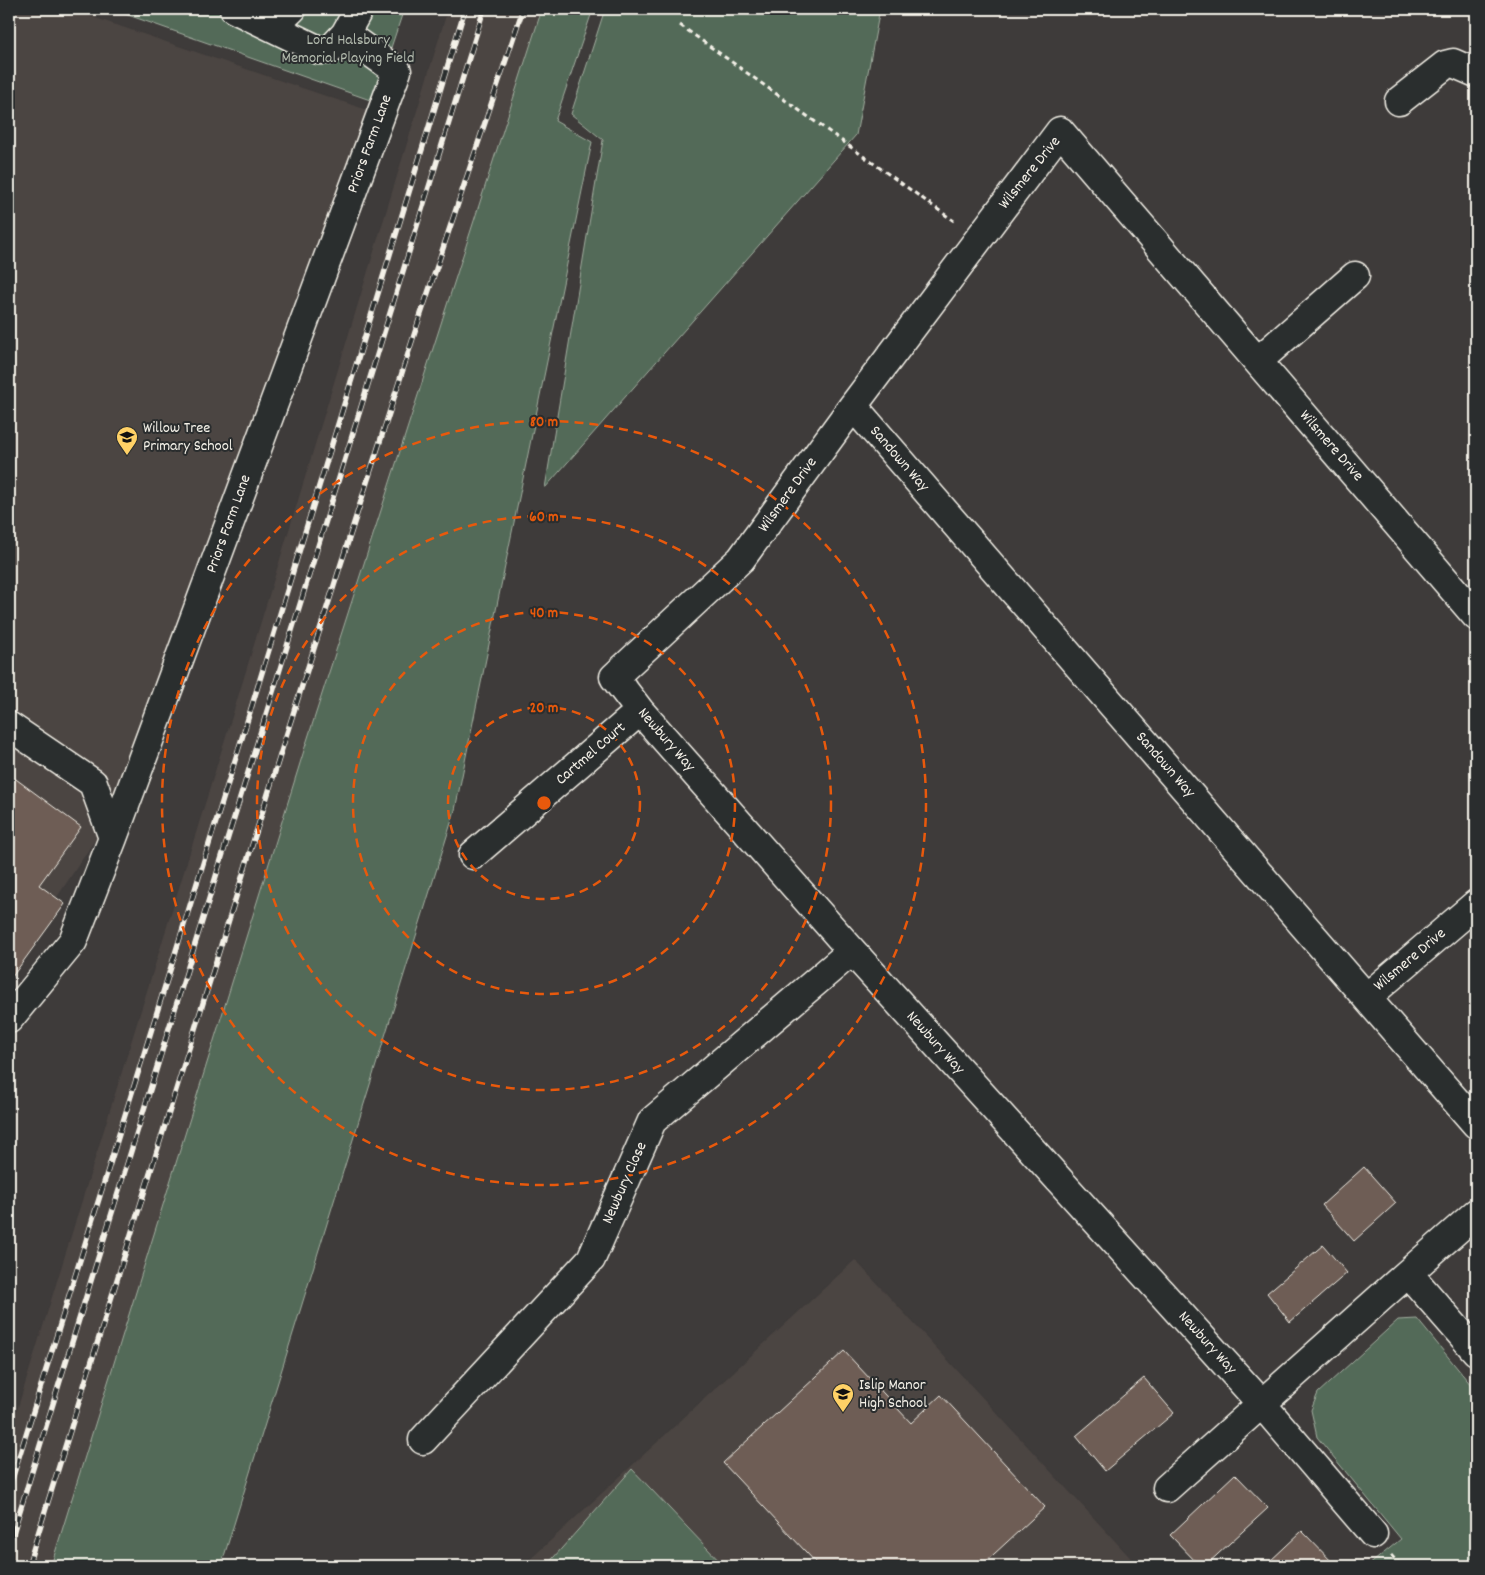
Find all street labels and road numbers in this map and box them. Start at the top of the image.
street label: Priors Farm Lane [342,92,398,196]
street label: Wilsmere Drive [993,132,1067,214]
street label: Wilsmere Drive [1293,405,1369,487]
street label: Sandown Way [864,421,935,498]
street label: Wilsmere Drive [753,453,823,537]
street label: Priors Farm Lane [201,472,257,576]
street label: Newbury Way [632,703,701,777]
street label: Cartmel Court [551,717,631,791]
street label: Sandown Way [1130,727,1201,804]
street label: Wilsmere Drive [1369,923,1451,997]
street label: Newbury Way [900,1006,970,1080]
street label: Newbury Close [597,1138,653,1228]
street label: Newbury Way [1172,1306,1242,1380]

